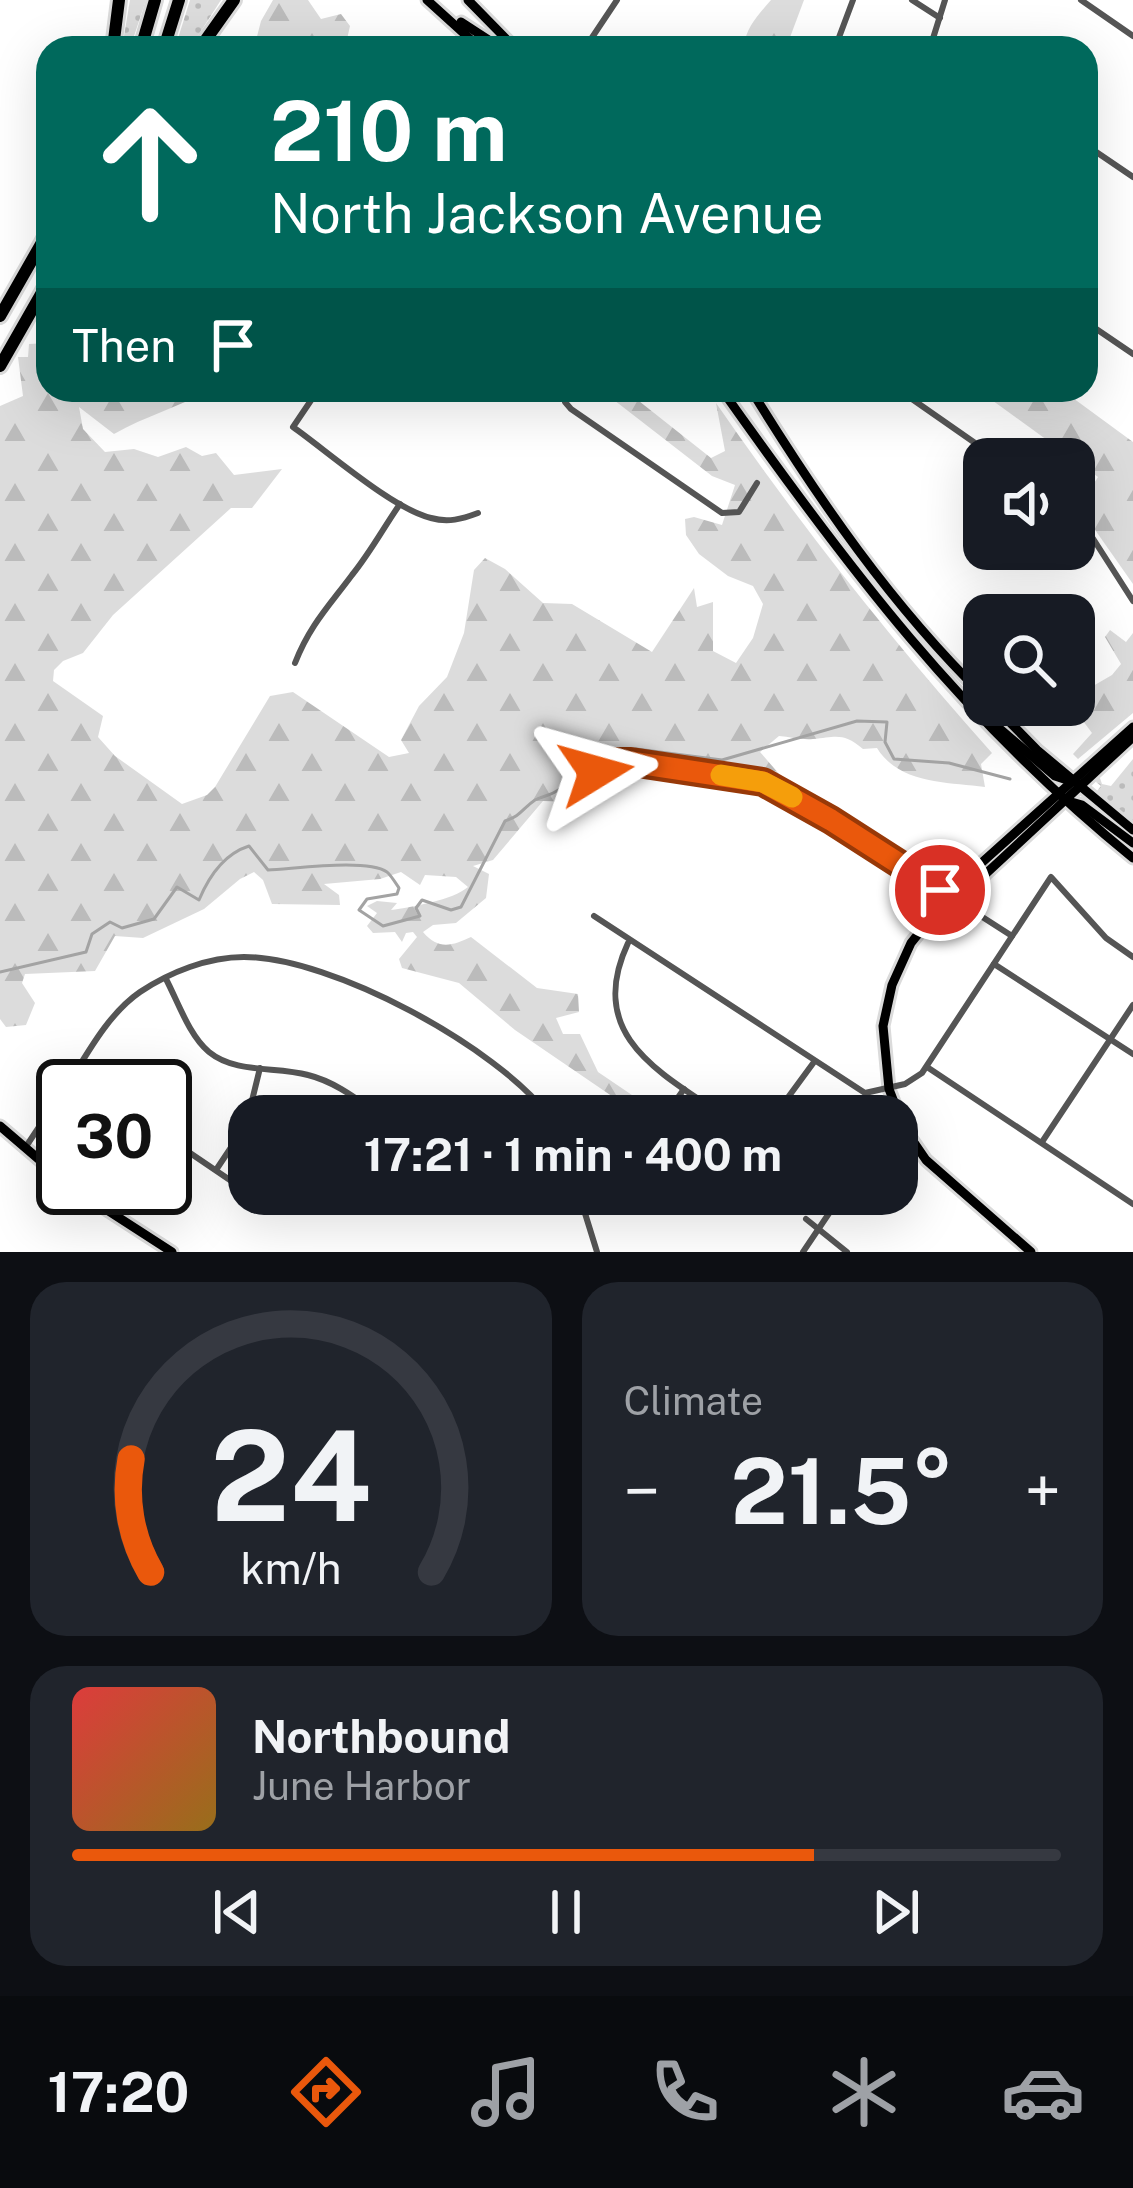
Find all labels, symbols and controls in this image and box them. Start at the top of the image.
text: 210 m [270,81,508,180]
icon: ahead [72,84,228,240]
text: North Jackson Avenue [270,182,824,245]
icon: arrive [200,312,266,378]
text: Then [72,319,176,372]
map controls [963,438,1095,726]
button: sound [963,438,1095,570]
button: search [963,594,1095,726]
position arrow [533,709,659,835]
pin [889,839,991,941]
icon: arrive [907,857,973,923]
speed limit sign: 30 [36,1059,192,1215]
text: 17:21 · 1 min · 400 m [364,1128,782,1181]
text: Climate [624,1378,763,1424]
text: 24 [210,1402,371,1549]
text: 21.5° [731,1438,954,1544]
text: − [624,1452,660,1530]
text: + [1024,1452,1061,1530]
text: km/h [240,1543,341,1594]
text: Northbound [252,1710,510,1763]
text: June Harbor [252,1763,471,1809]
icon: previous [204,1879,270,1945]
icon: pause [533,1879,599,1945]
icon: next [863,1879,929,1945]
icon: directions [284,2050,368,2134]
icon: music [464,2050,548,2134]
icon: phone [643,2050,727,2134]
icon: climate [822,2050,906,2134]
icon: car [1001,2050,1085,2134]
text: 17:20 [48,2061,189,2124]

